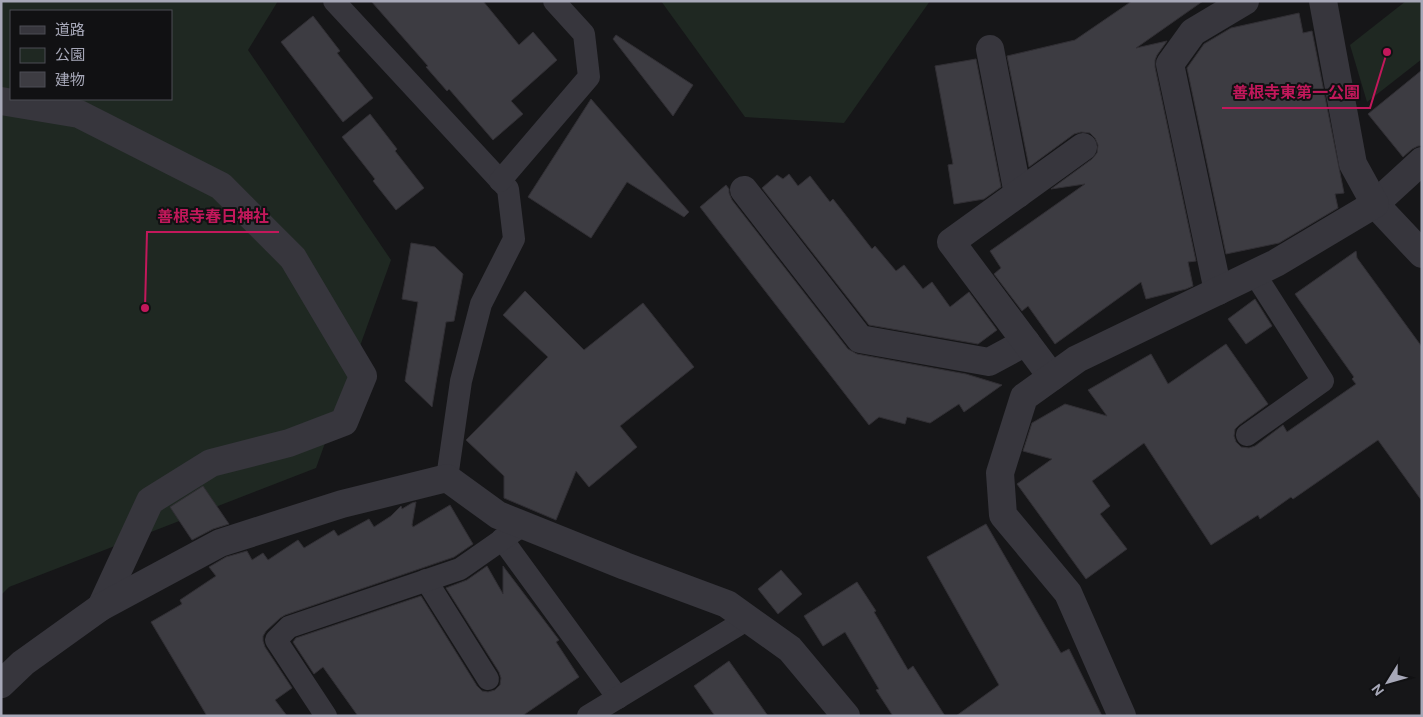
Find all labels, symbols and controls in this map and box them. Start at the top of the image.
legend [10,10,172,100]
text: 道路 [55,20,85,40]
text: 公園 [55,45,85,65]
text: 建物 [55,70,85,90]
callout: 善根寺東第一公園 [1222,77,1370,108]
text: 善根寺東第一公園 [1232,82,1360,103]
callout: 善根寺春日神社 [147,201,279,232]
text: 善根寺春日神社 [157,206,269,227]
north arrow [1363,657,1413,707]
text: N [1367,680,1388,699]

